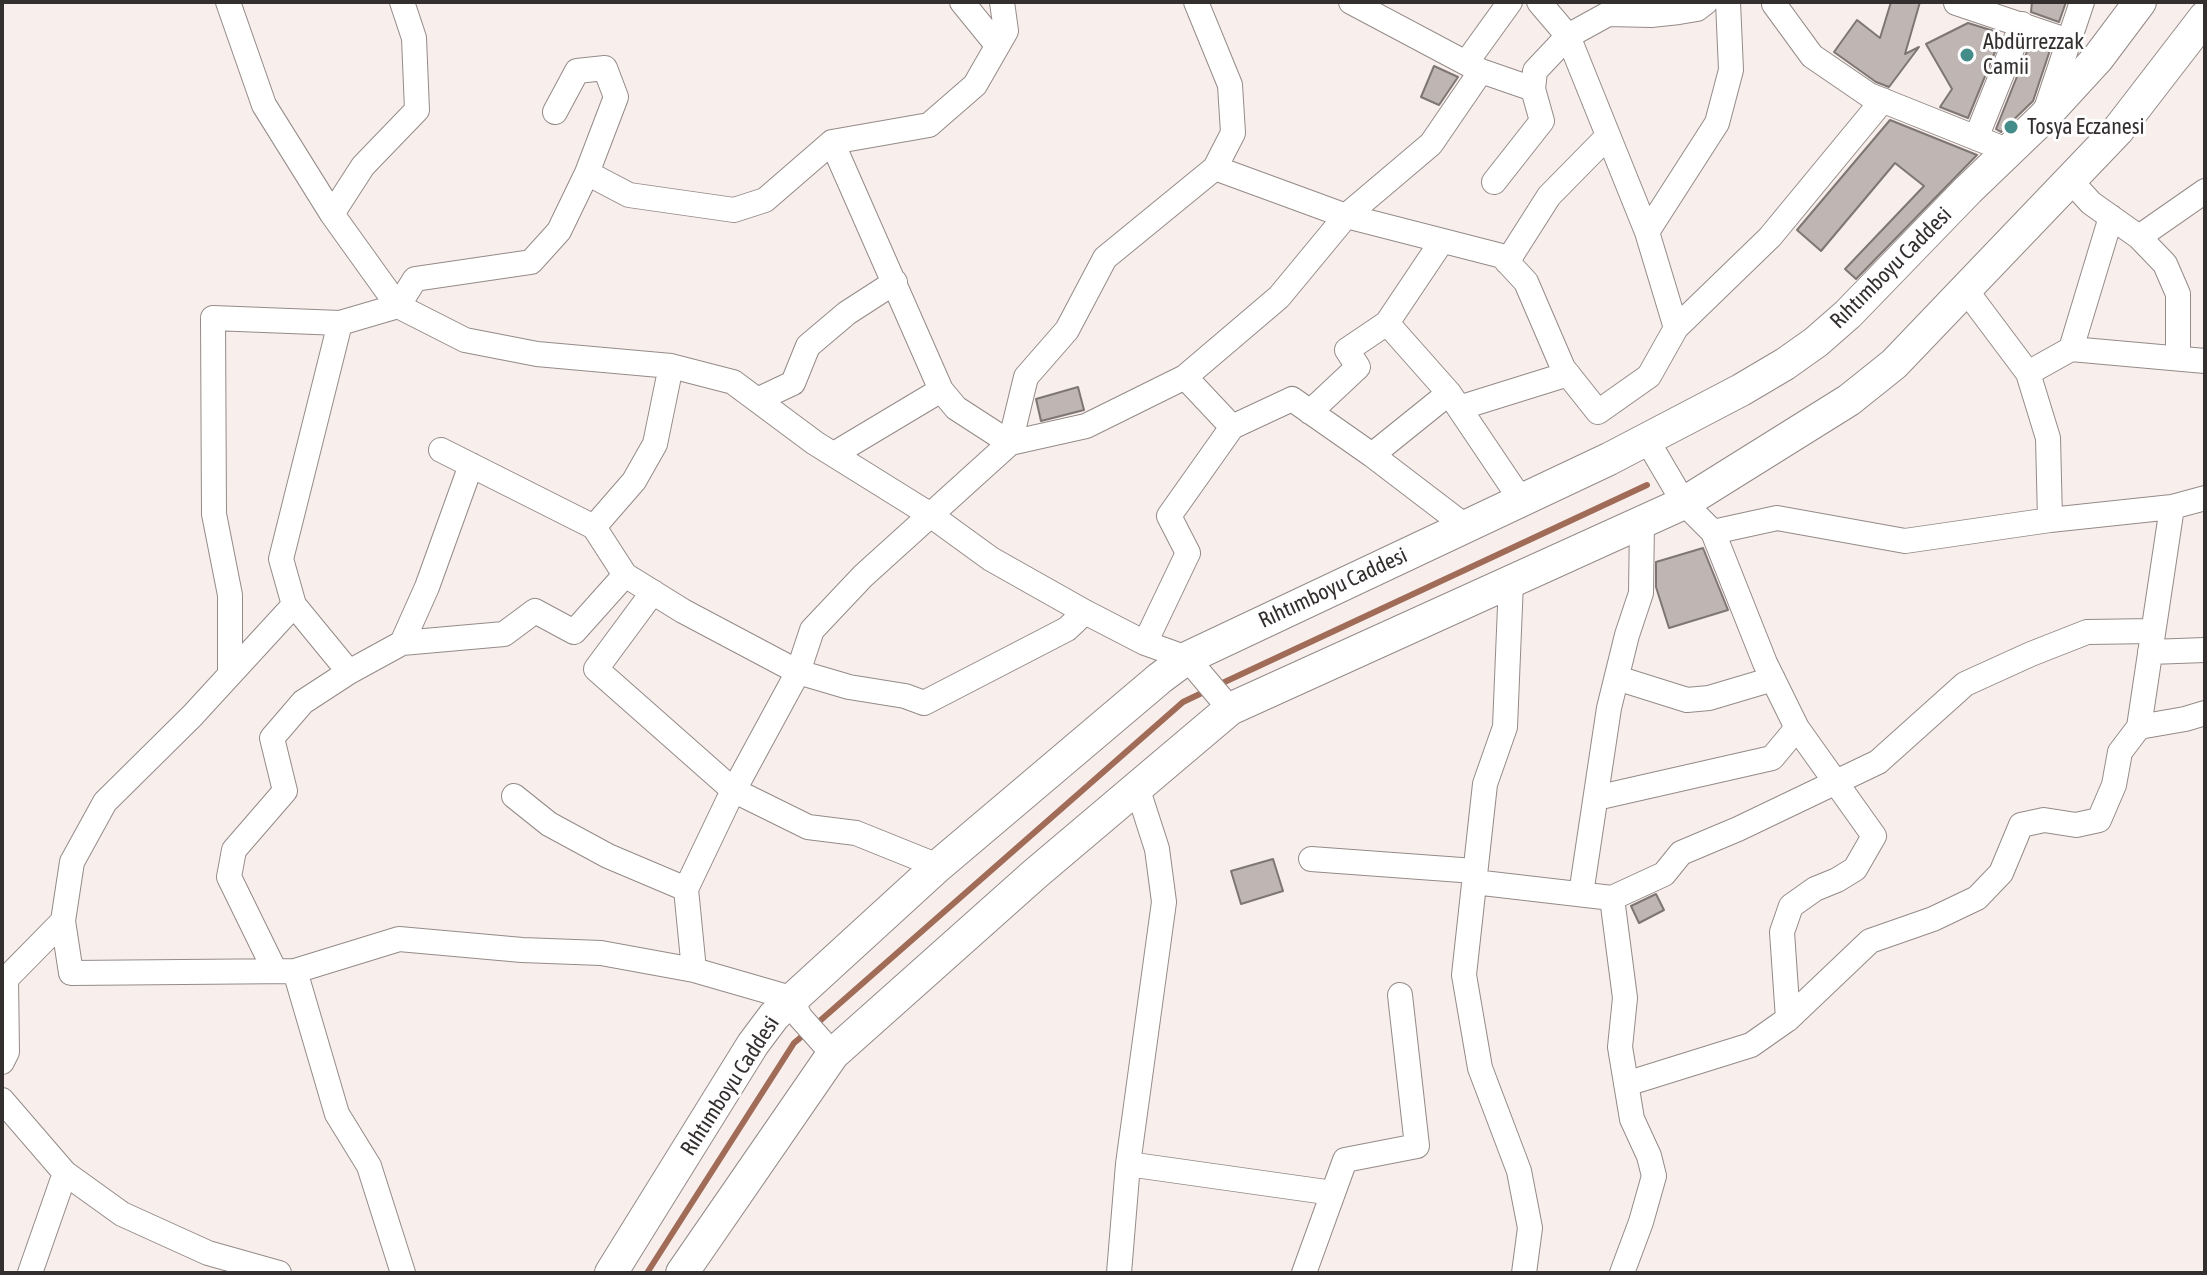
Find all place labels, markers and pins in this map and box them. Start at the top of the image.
place label: Abdürrezzak Camii [1983,29,2084,80]
marker: Abdürrezzak Camii [1958,46,1976,64]
place label: Tosya Eczanesi [2027,114,2145,140]
marker: Tosya Eczanesi [2002,118,2020,136]

